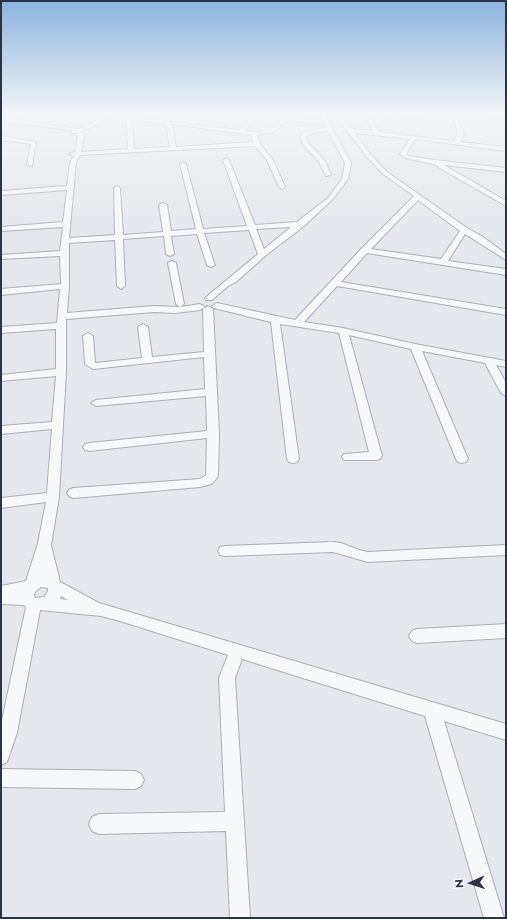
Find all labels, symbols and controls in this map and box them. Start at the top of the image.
north arrow [451,863,491,903]
text: N [451,879,467,888]

